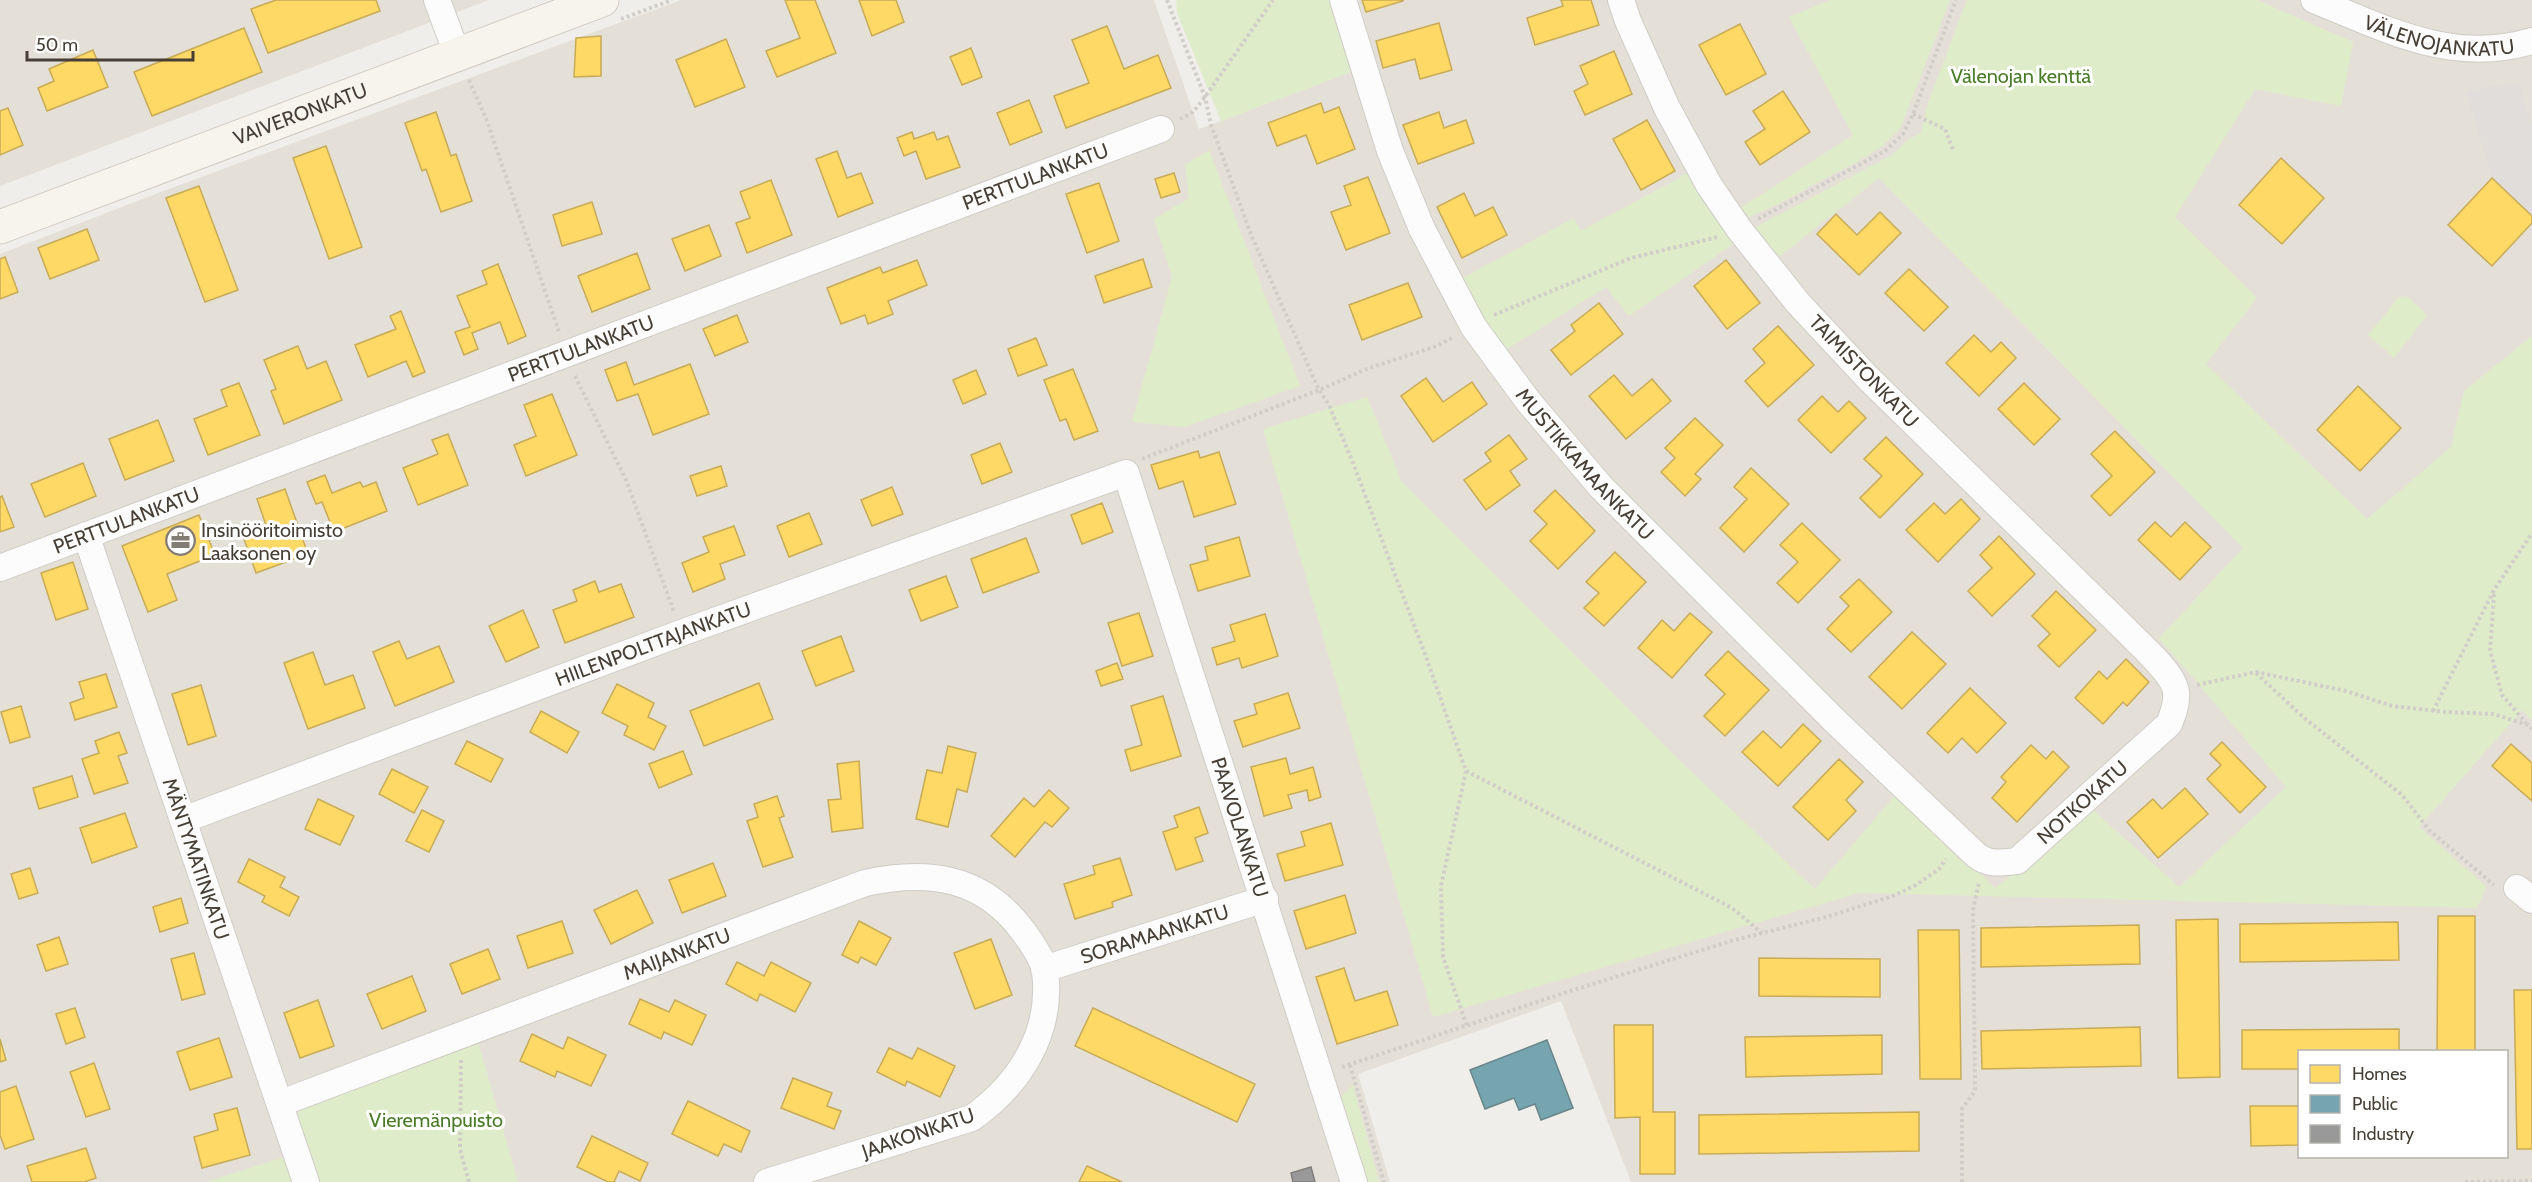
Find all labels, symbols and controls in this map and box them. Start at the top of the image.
street label: VÄLENOJANKATU [2361,10,2516,61]
scale bar [27,24,194,62]
text: 50 m [36,34,78,56]
park label: Välenojan kenttä [1951,64,2092,88]
street label: VAIVERONKATU [230,78,371,150]
street label: PERTTULANKATU [959,138,1112,215]
street label: PERTTULANKATU [504,310,657,387]
street label: TAIMISTONKATU [1804,310,1924,432]
street label: MUSTIKKAMAANKATU [1511,383,1659,545]
street label: PERTTULANKATU [50,482,203,559]
place label: Insinööritoimisto Laaksonen oy [201,518,343,565]
office icon: Insinööritoimisto Laaksonen oy [164,525,196,557]
street label: HIILENPOLTTAJANKATU [552,597,754,691]
street label: PAAVOLANKATU [1206,754,1274,900]
street label: NOTKOKATU [2032,755,2133,849]
street label: MÄNTYMATINKATU [157,775,235,943]
street label: SORAMAANKATU [1077,899,1232,969]
street label: MAIJANKATU [620,923,734,985]
legend [2298,1050,2508,1158]
text: Homes [2352,1063,2407,1085]
text: Public [2352,1093,2398,1115]
street label: JAAKONKATU [858,1102,978,1164]
park label: Vieremänpuisto [369,1108,503,1132]
text: Industry [2352,1123,2414,1145]

